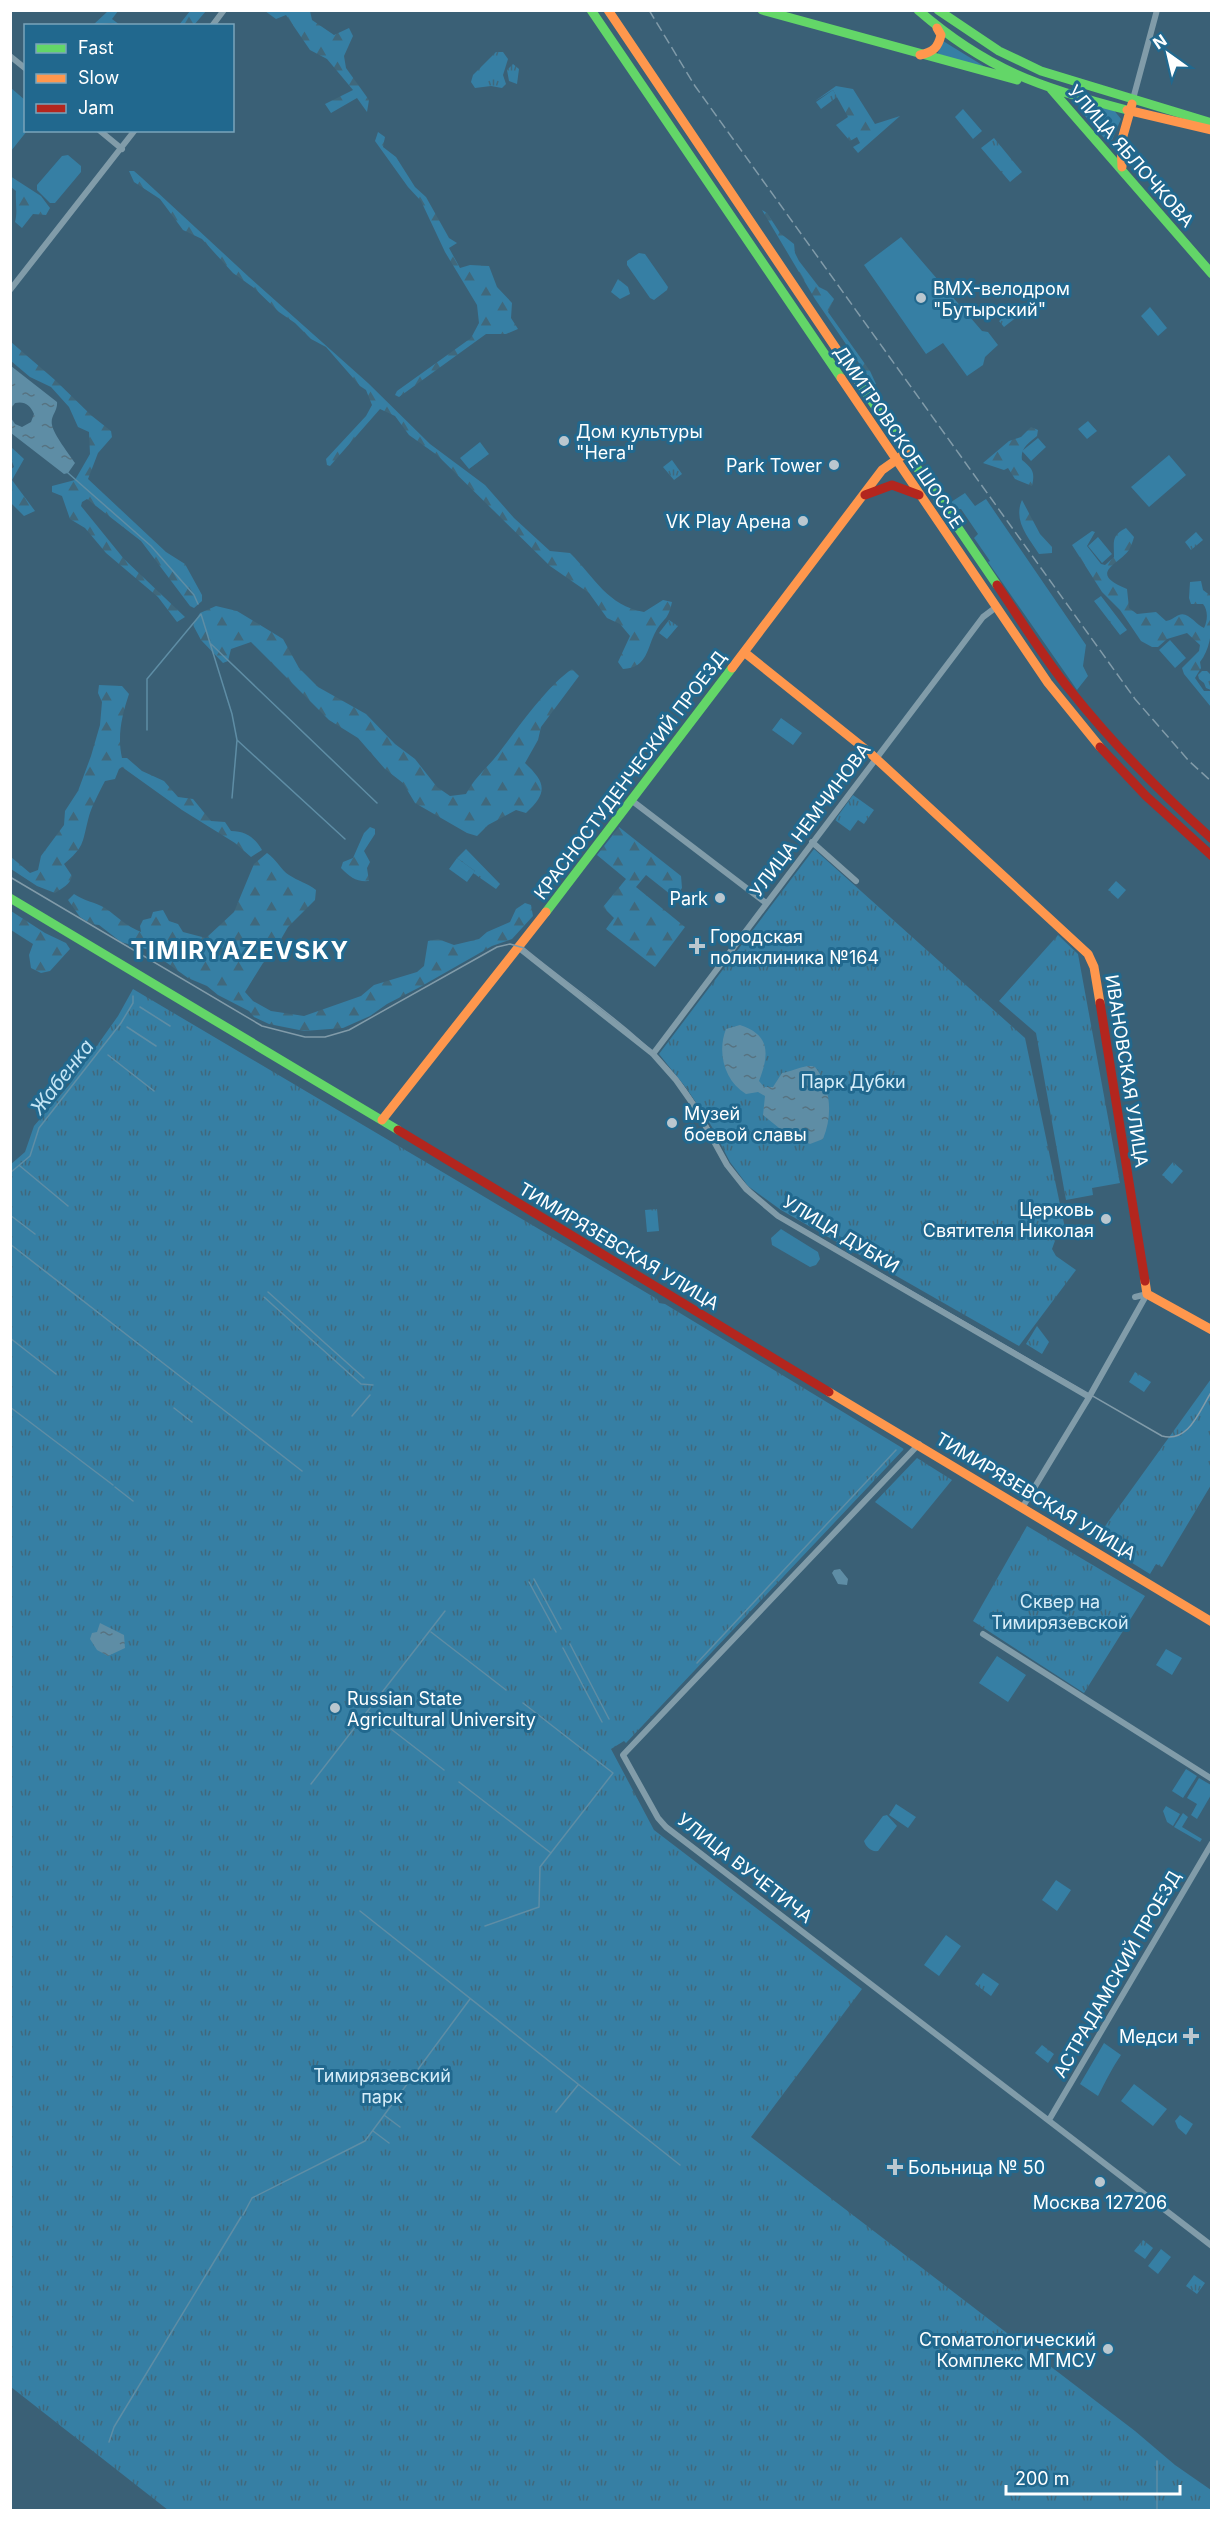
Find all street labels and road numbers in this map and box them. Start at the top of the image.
street label: УЛИЦА ЯБЛОЧКОВА [1064,81,1198,231]
street label: ДМИТРОВСКОЕ ШОССЕ [830,342,968,532]
street label: КРАСНОСТУДЕНЧЕСКИЙ ПРОЕЗД [529,646,730,903]
street label: УЛИЦА НЕМЧИНОВА [745,739,875,901]
street label: ИВАНОВСКАЯ УЛИЦА [1101,973,1153,1169]
street label: ТИМИРЯЗЕВСКАЯ УЛИЦА [515,1178,723,1314]
street label: УЛИЦА ДУБКИ [779,1191,903,1277]
street label: ТИМИРЯЗЕВСКАЯ УЛИЦА [932,1428,1140,1564]
street label: УЛИЦА ВУЧЕТИЧА [673,1809,817,1927]
street label: АСТРАДАМСКИЙ ПРОЕЗД [1048,1866,1185,2081]

